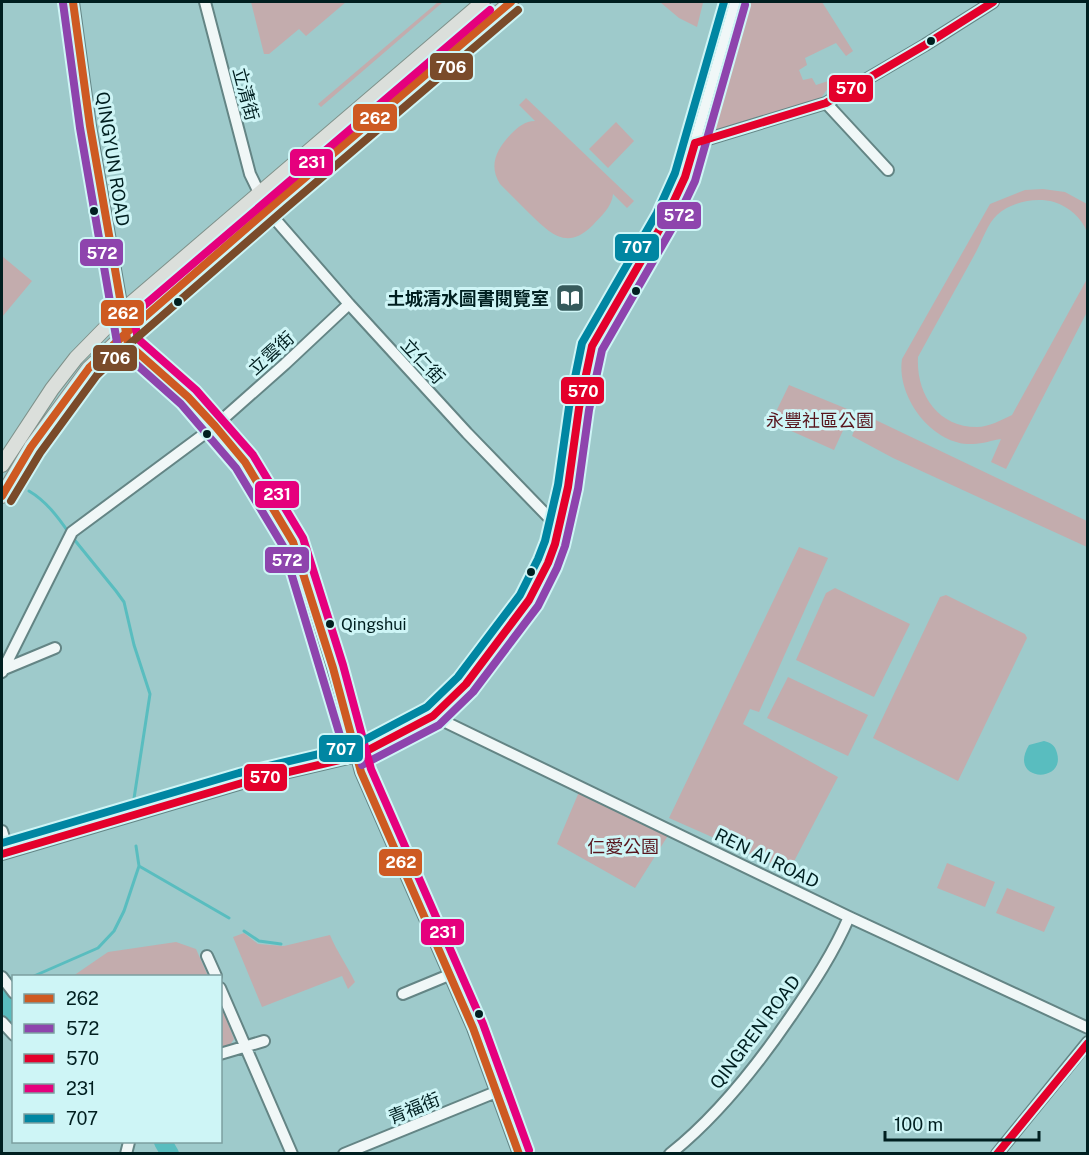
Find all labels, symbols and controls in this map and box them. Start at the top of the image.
unlabelled marker [925,35,937,47]
line badge: 706 [429,52,474,81]
text: 706 [436,58,466,77]
street label: 立清街 [229,65,263,123]
line badge: 570 [828,74,874,103]
text: 570 [836,79,866,98]
street label: QINGYUN ROAD [92,90,134,228]
line badge: 262 [352,103,398,132]
text: 262 [360,109,390,128]
line badge: 231 [289,148,334,177]
text: 231 [298,153,326,172]
line badge: 572 [656,201,702,230]
unlabelled marker [88,205,100,217]
text: 572 [663,206,695,225]
line badge: 707 [614,233,660,262]
line badge: 572 [79,238,124,267]
text: 707 [622,238,652,257]
text: 572 [86,244,118,263]
library icon: 土城清水圖書閱覽室 [554,282,586,314]
unlabelled marker [630,285,642,297]
place label: 土城清水圖書閱覽室 [387,288,549,309]
unlabelled marker [172,296,184,308]
line badge: 262 [100,299,145,327]
text: 262 [108,304,138,323]
street label: 立雲街 [244,327,298,379]
street label: 立仁街 [397,334,449,388]
line badge: 706 [92,344,138,372]
text: 706 [100,349,130,368]
line badge: 570 [560,376,605,405]
text: 570 [568,382,598,401]
park label: 永豐社區公園 [766,410,874,431]
unlabelled marker [201,428,213,440]
line badge: 231 [254,480,300,509]
text: 231 [263,485,291,504]
line badge: 572 [264,546,310,574]
text: 572 [271,551,303,570]
unlabelled marker [525,566,537,578]
place label: Qingshui [341,615,407,634]
marker: Qingshui [324,618,336,630]
line badge: 707 [318,734,364,763]
text: 707 [326,740,356,759]
line badge: 570 [243,763,288,792]
text: 570 [250,768,280,787]
street label: REN AI ROAD [711,824,823,892]
park label: 仁愛公園 [587,836,659,857]
line badge: 262 [378,848,423,877]
text: 262 [386,853,416,872]
line badge: 231 [420,918,465,946]
text: 231 [429,923,457,942]
street label: QINGREN ROAD [706,971,804,1093]
legend [12,975,222,1143]
text: 262 [66,988,99,1009]
unlabelled marker [473,1008,485,1020]
text: 572 [66,1018,99,1039]
text: 570 [66,1048,99,1069]
text: 231 [66,1078,95,1099]
street label: 青福街 [385,1088,443,1128]
scale bar [885,1104,1040,1142]
text: 707 [66,1108,98,1129]
text: 100 m [894,1114,943,1135]

